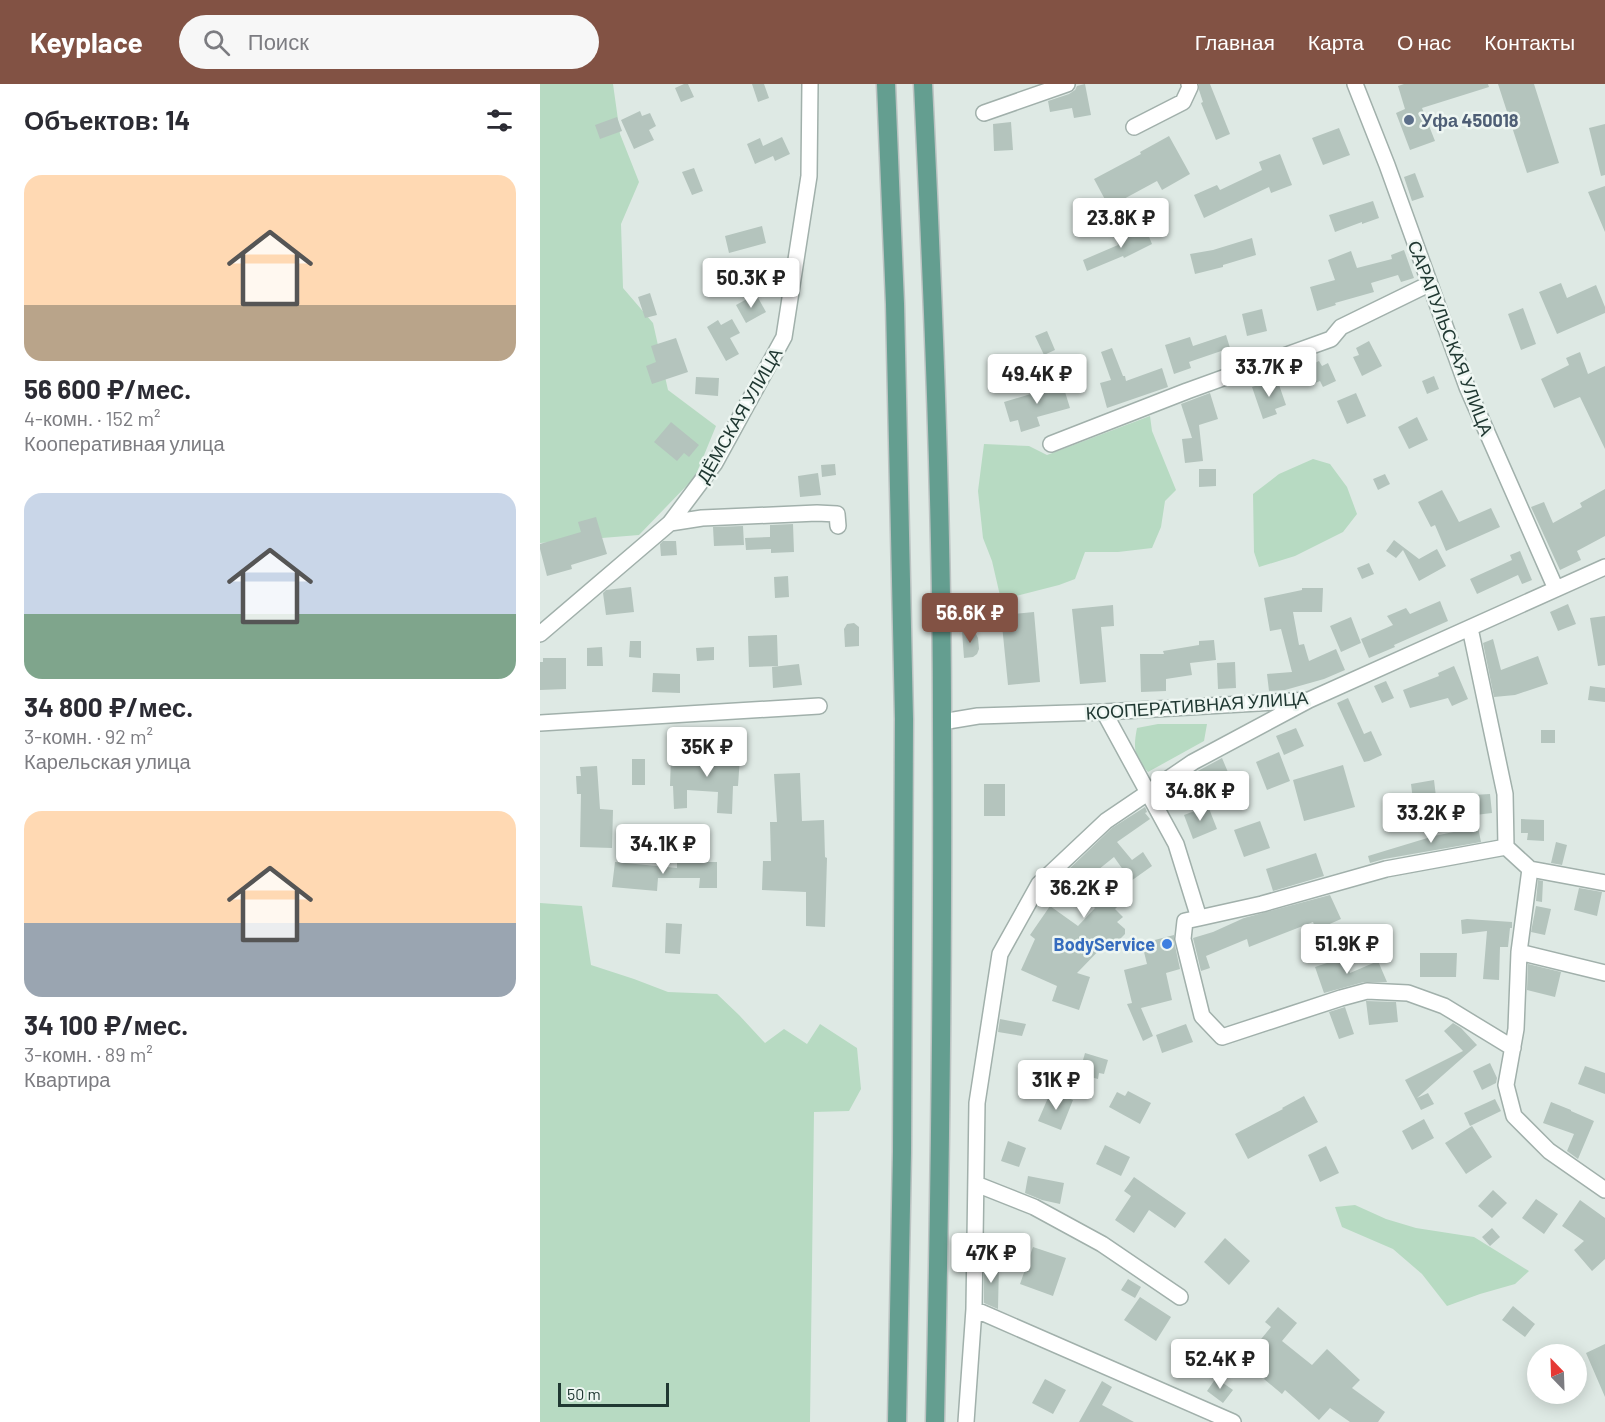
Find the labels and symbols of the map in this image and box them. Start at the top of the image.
place label: Уфа 450018 [1421,109,1519,131]
marker: Уфа 450018 [1402,113,1416,127]
pin: 23.8K ₽ [1066,198,1176,249]
street label: САРАПУЛЬСКАЯ УЛИЦА [1404,237,1498,439]
pin: 50.3K ₽ [696,258,806,309]
street label: ДЁМСКАЯ УЛИЦА [691,344,787,486]
pin: 33.7K ₽ [1214,347,1324,398]
pin: 49.4K ₽ [982,354,1092,405]
pin: 56.6K ₽ [915,593,1025,644]
street label: КООПЕРАТИВНАЯ УЛИЦА [1085,686,1309,724]
pin: 35K ₽ [665,727,749,778]
pin: 34.8K ₽ [1145,771,1255,822]
pin: 33.2K ₽ [1376,793,1486,844]
pin: 34.1K ₽ [608,824,718,875]
pin: 36.2K ₽ [1029,868,1139,919]
pin: 51.9K ₽ [1292,924,1402,975]
place label: BodyService [1054,933,1155,955]
marker: BodyService [1160,937,1174,951]
pin: 31K ₽ [1014,1060,1098,1111]
pin: 47K ₽ [949,1233,1033,1284]
pin: 52.4K ₽ [1165,1339,1275,1390]
north arrow [1527,1344,1587,1404]
scale bar [558,1380,669,1408]

